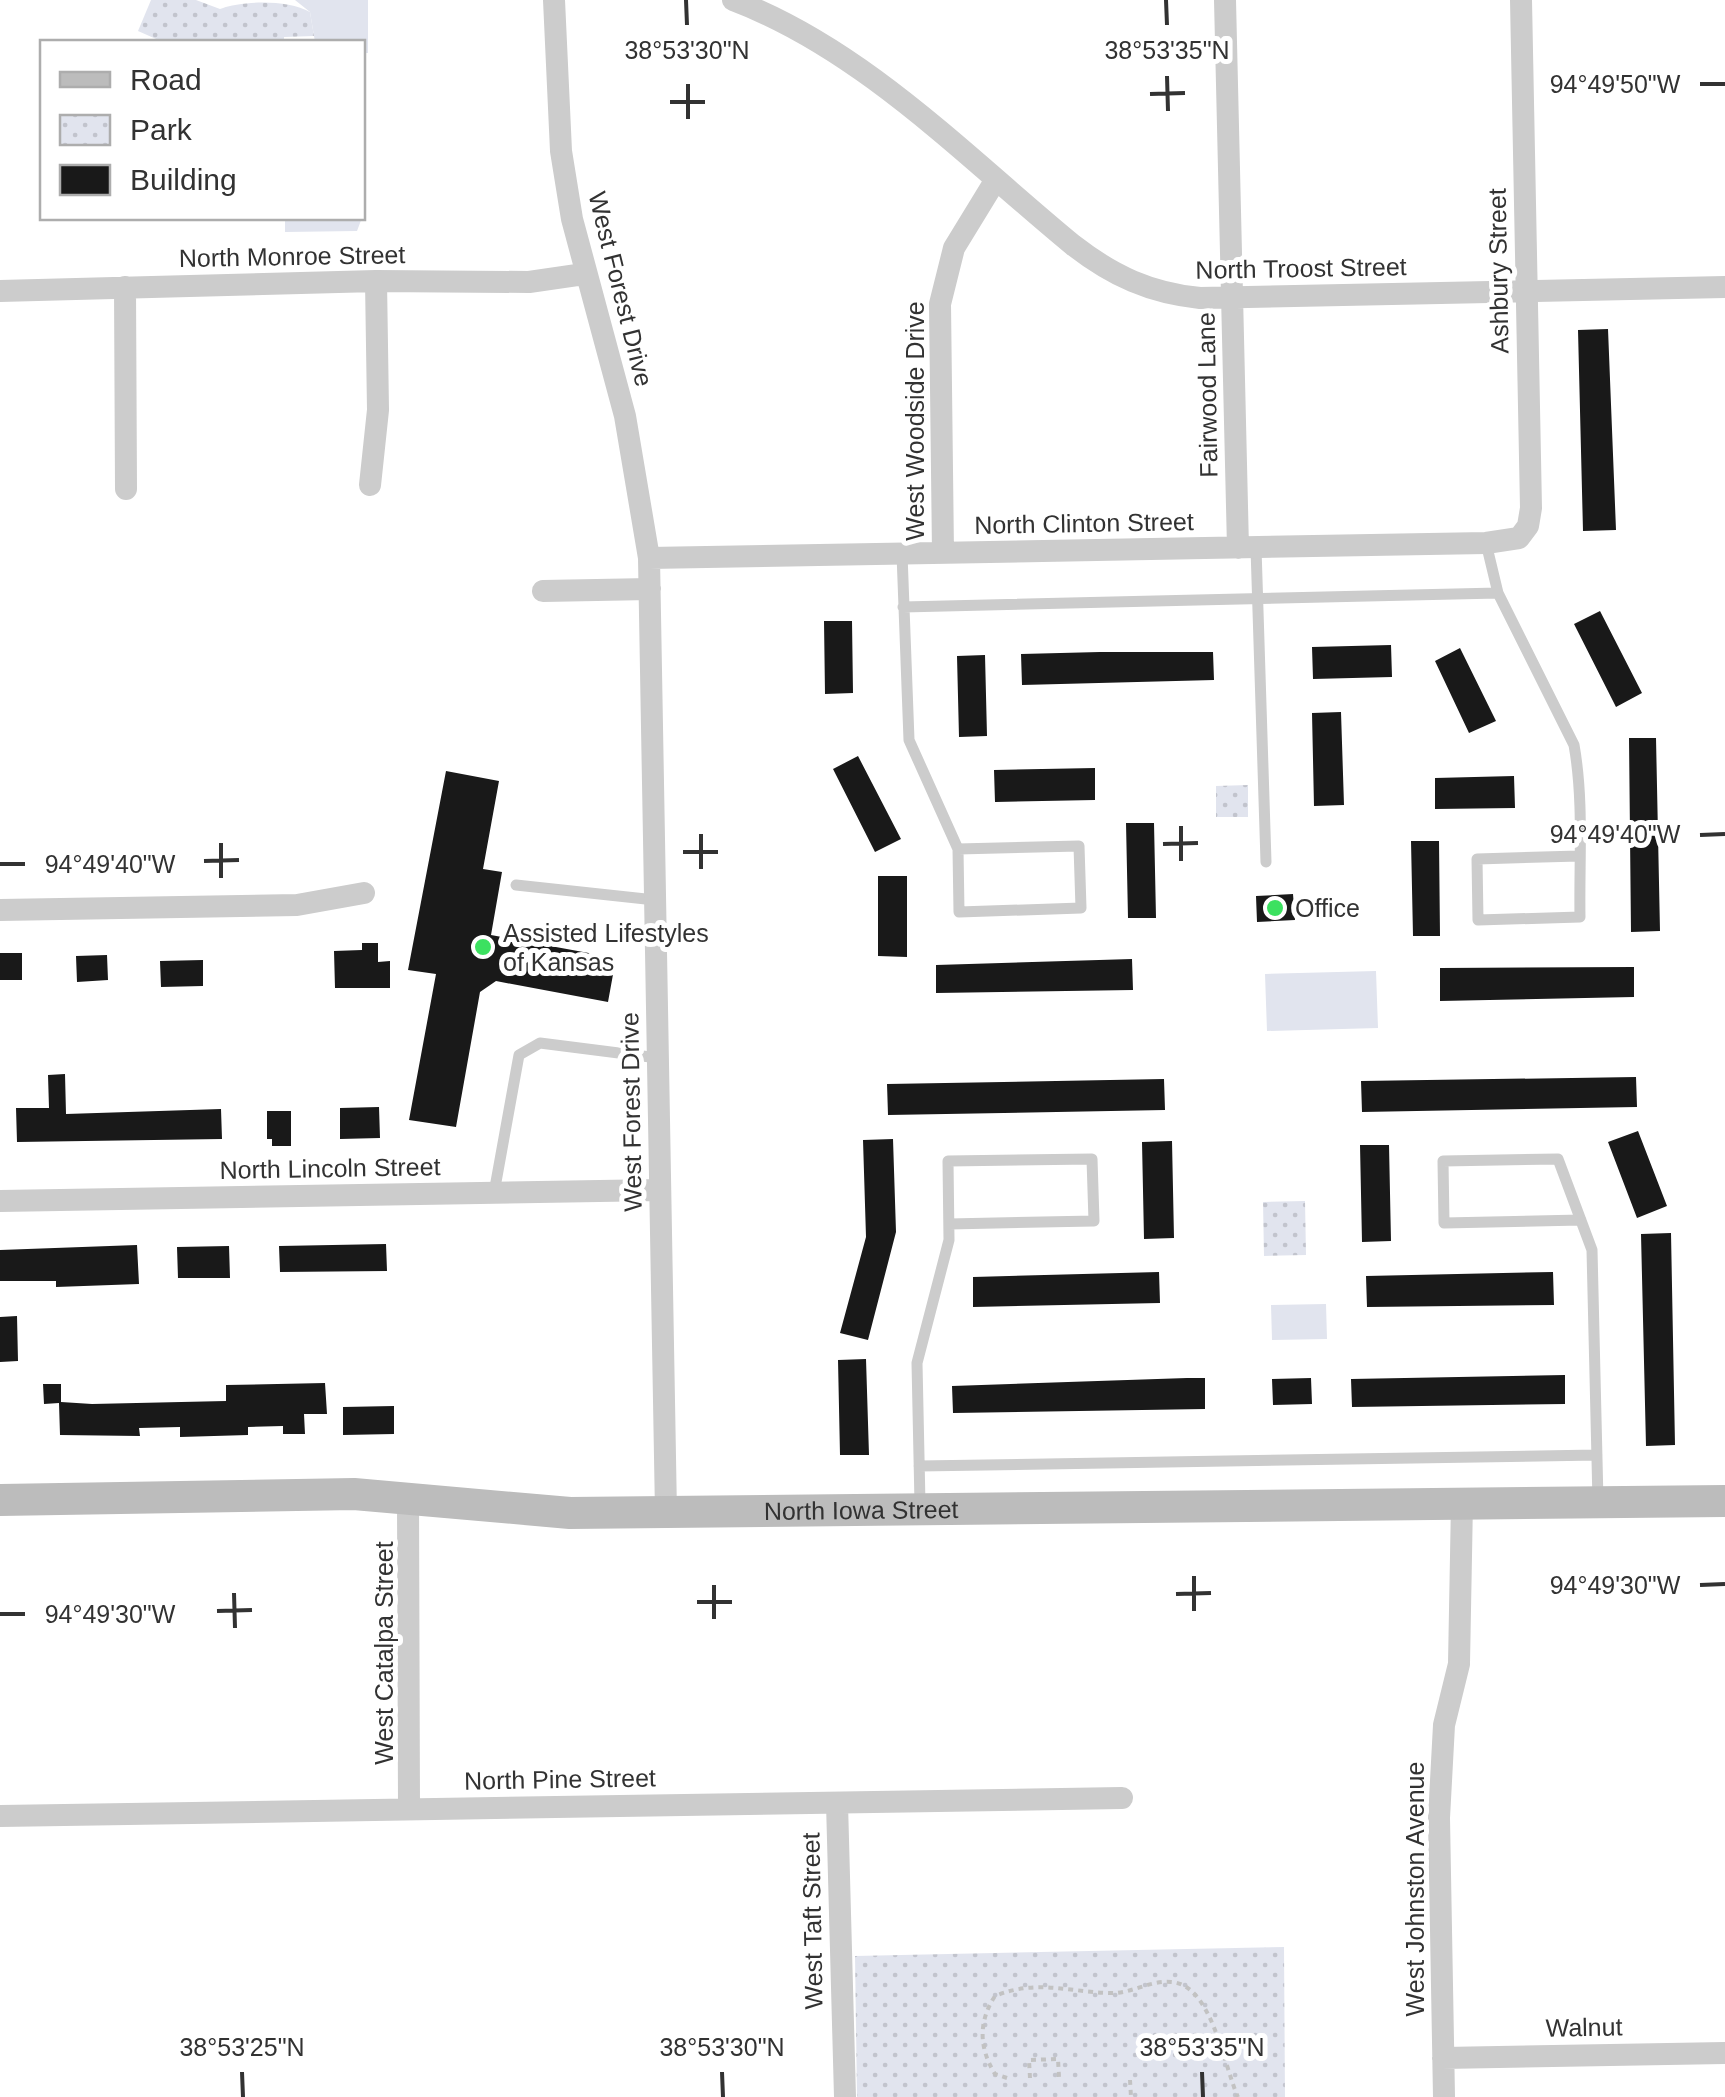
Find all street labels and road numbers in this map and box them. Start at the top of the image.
street label: Ashbury Street [1483,188,1513,354]
street label: West Forest Drive [583,189,659,389]
street label: North Monroe Street [179,240,406,272]
street label: North Troost Street [1195,252,1407,284]
street label: West Woodside Drive [901,301,929,541]
street label: Fairwood Lane [1192,312,1222,478]
street label: North Clinton Street [974,507,1194,539]
street label: West Forest Drive [615,1012,647,1212]
street label: North Lincoln Street [219,1152,441,1184]
street label: North Iowa Street [764,1495,959,1525]
street label: West Catalpa Street [370,1541,398,1765]
street label: West Johnston Avenue [1401,1762,1429,2016]
street label: North Pine Street [464,1763,656,1795]
street label: West Taft Street [796,1832,828,2010]
street label: Walnut [1545,2012,1623,2042]

